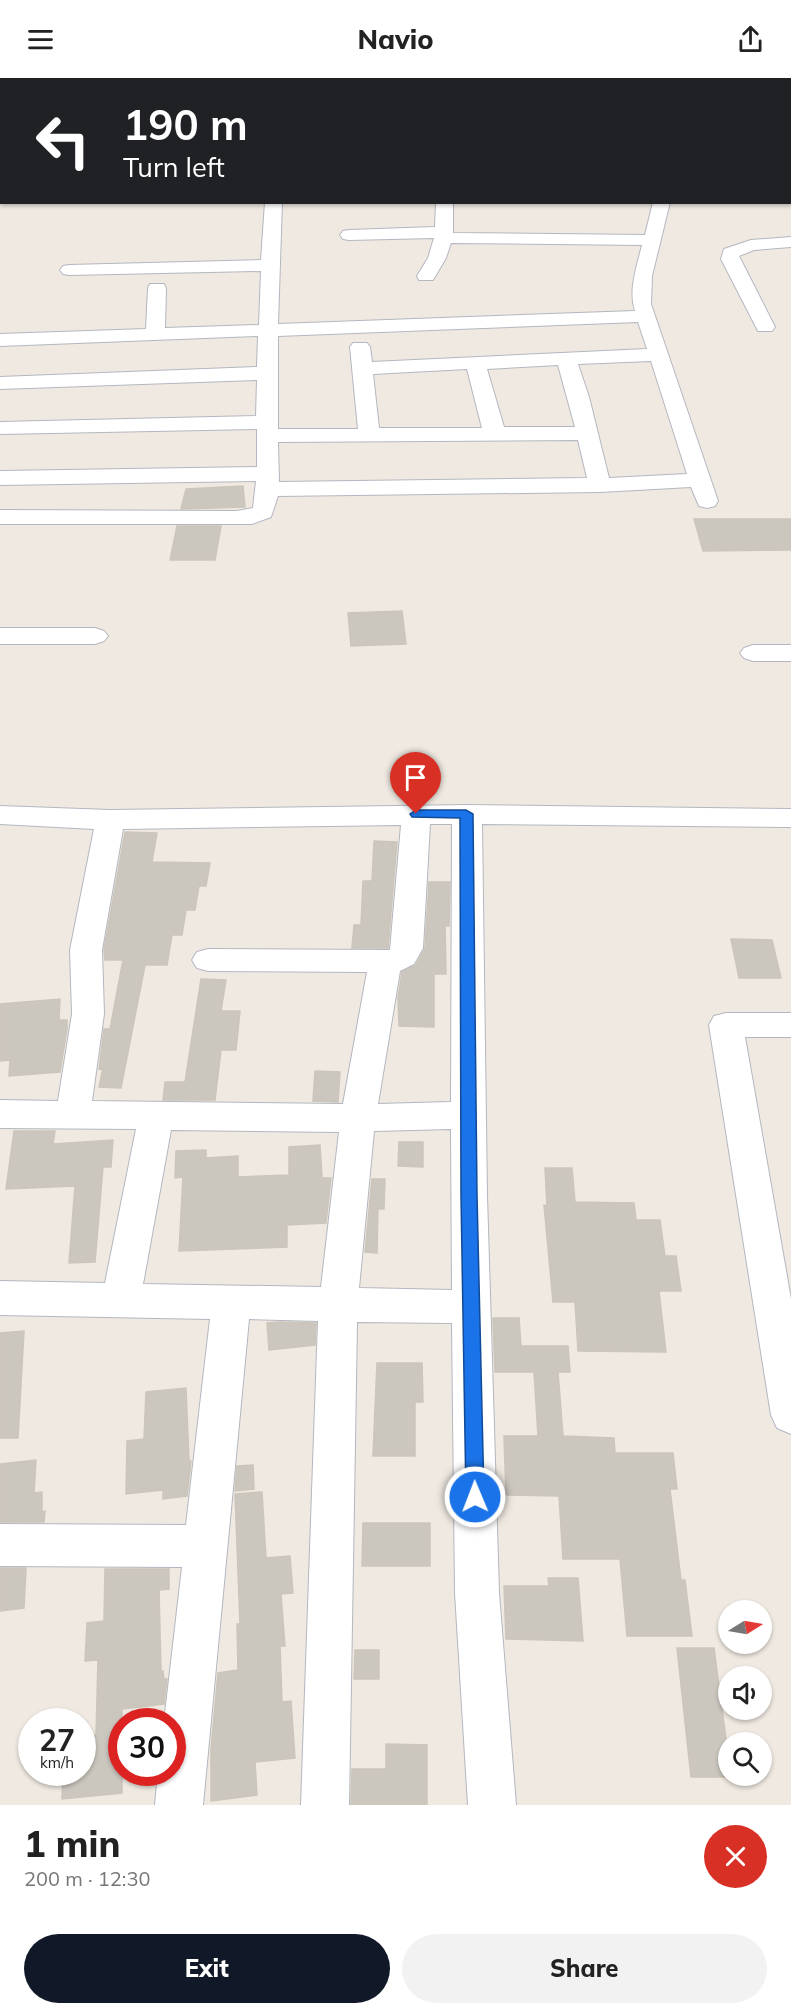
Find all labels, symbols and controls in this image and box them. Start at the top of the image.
text: Navio [357,22,434,56]
icon: menu [24,23,57,56]
icon: share [734,23,767,56]
text: 190 m [123,98,248,151]
icon: left [24,102,102,180]
text: Turn left [123,150,225,184]
pin [390,752,441,814]
icon: arrive [399,761,432,794]
position arrow [443,1465,507,1529]
north arrow [718,1600,772,1654]
map controls [718,1600,772,1786]
button: sound [718,1666,772,1720]
speed limit sign: 30 [108,1708,186,1786]
text: 27 [39,1721,75,1759]
button: search [718,1732,772,1786]
text: km/h [40,1753,74,1772]
text: 1 min [24,1821,120,1866]
button: close [704,1825,767,1888]
text: 200 m · 12:30 [24,1866,150,1891]
button: Exit [24,1934,390,2003]
button: Share [402,1934,767,2003]

